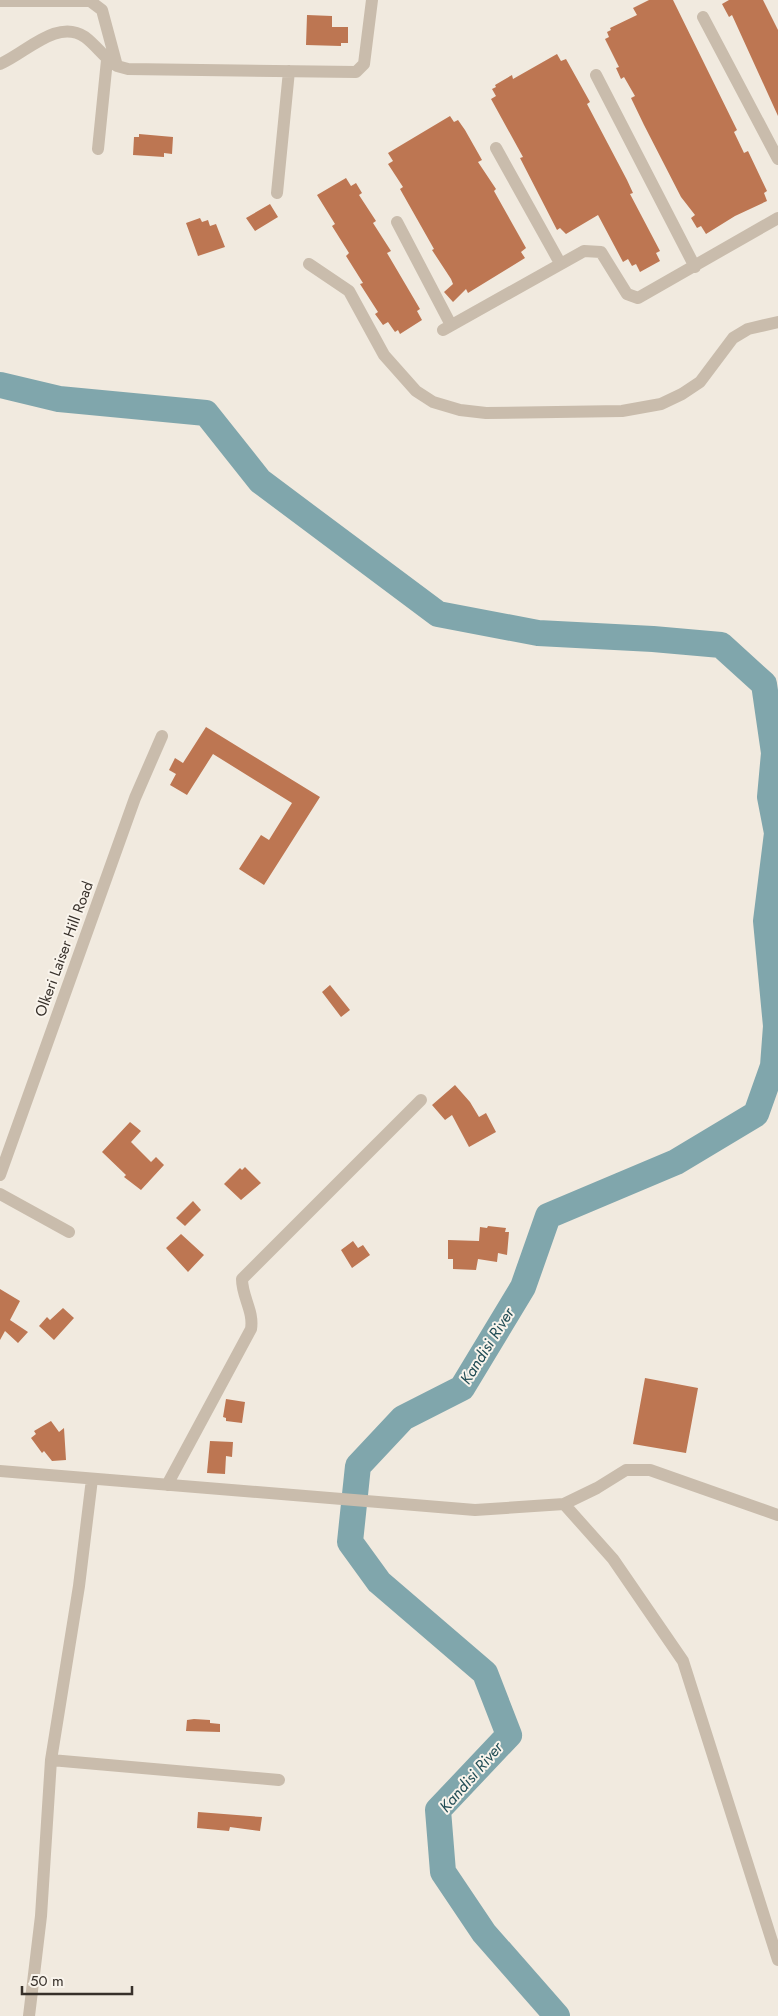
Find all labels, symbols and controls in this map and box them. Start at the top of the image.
street label: Olkeri Laiser Hill Road [29,878,99,1020]
water label: Kandisi River [454,1302,521,1389]
water label: Kandisi River [434,1736,509,1817]
scale bar [22,1964,132,1996]
text: 50 m [30,1970,64,1992]

